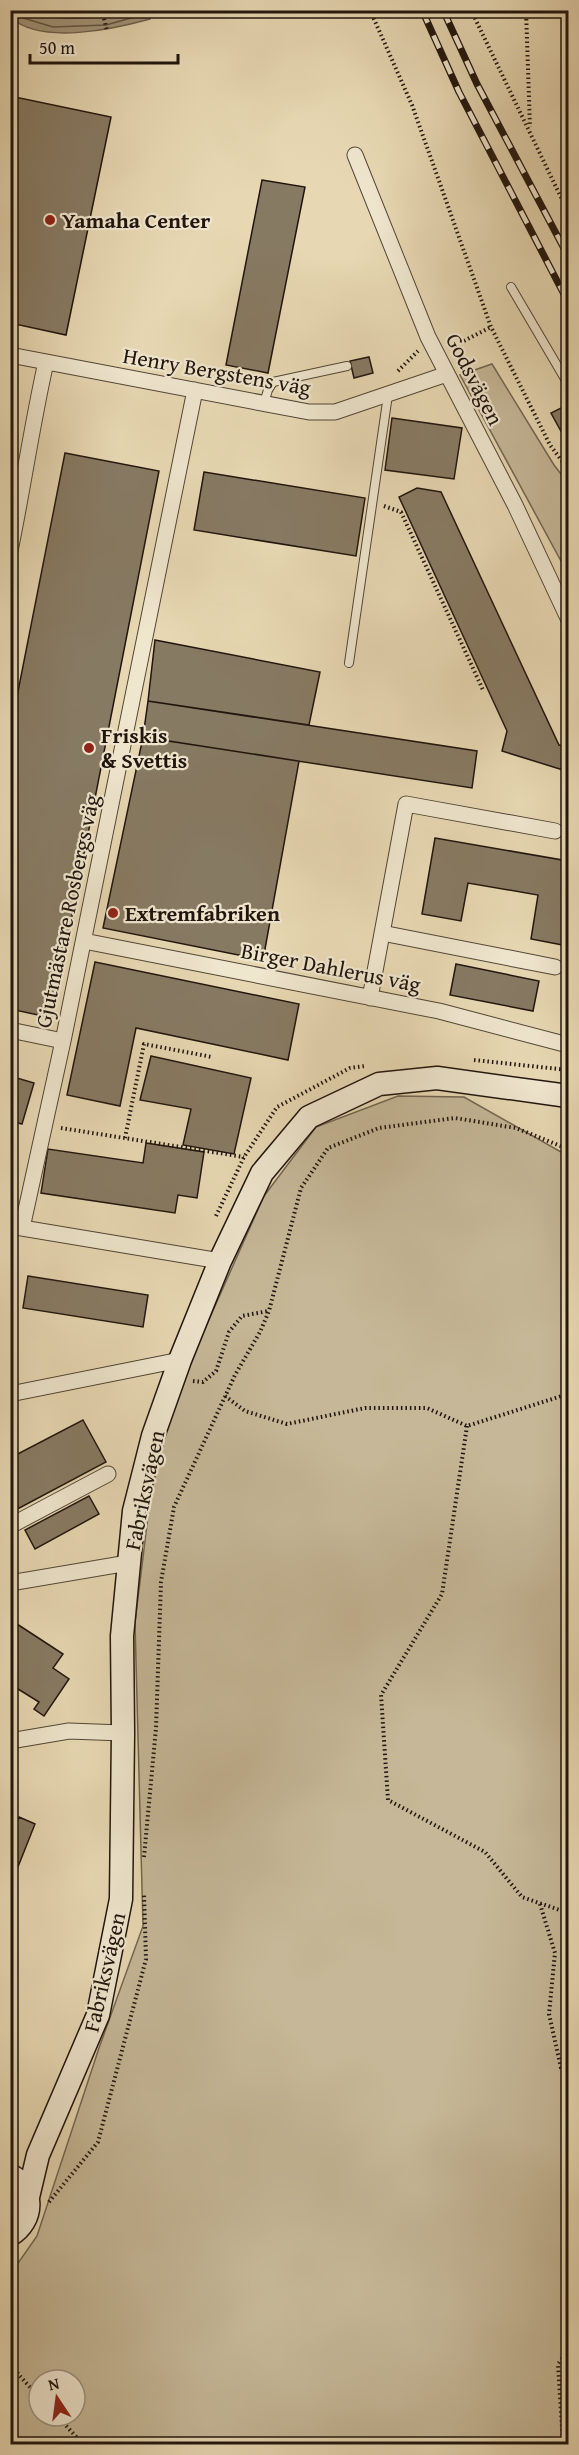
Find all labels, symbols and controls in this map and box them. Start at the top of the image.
scale bar [30,27,178,65]
text: 50 m [39,34,75,61]
place label: Yamaha Center [62,204,210,236]
marker: Yamaha Center [43,213,57,227]
street label: Godsvägen [438,327,512,431]
street label: Henry Bergstens väg [121,339,313,403]
place label: Friskis & Svettis [101,719,187,776]
marker: Friskis & Svettis [82,741,96,755]
street label: Gjutmästare Rosbergs väg [27,791,107,1031]
place label: Extremfabriken [125,897,280,929]
marker: Extremfabriken [106,906,120,920]
street label: Birger Dahlerus väg [238,934,424,1000]
street label: Fabriksvägen [116,1426,172,1553]
street label: Fabriksvägen [75,1908,133,2035]
north arrow [27,2368,87,2428]
text: N [46,2370,62,2396]

